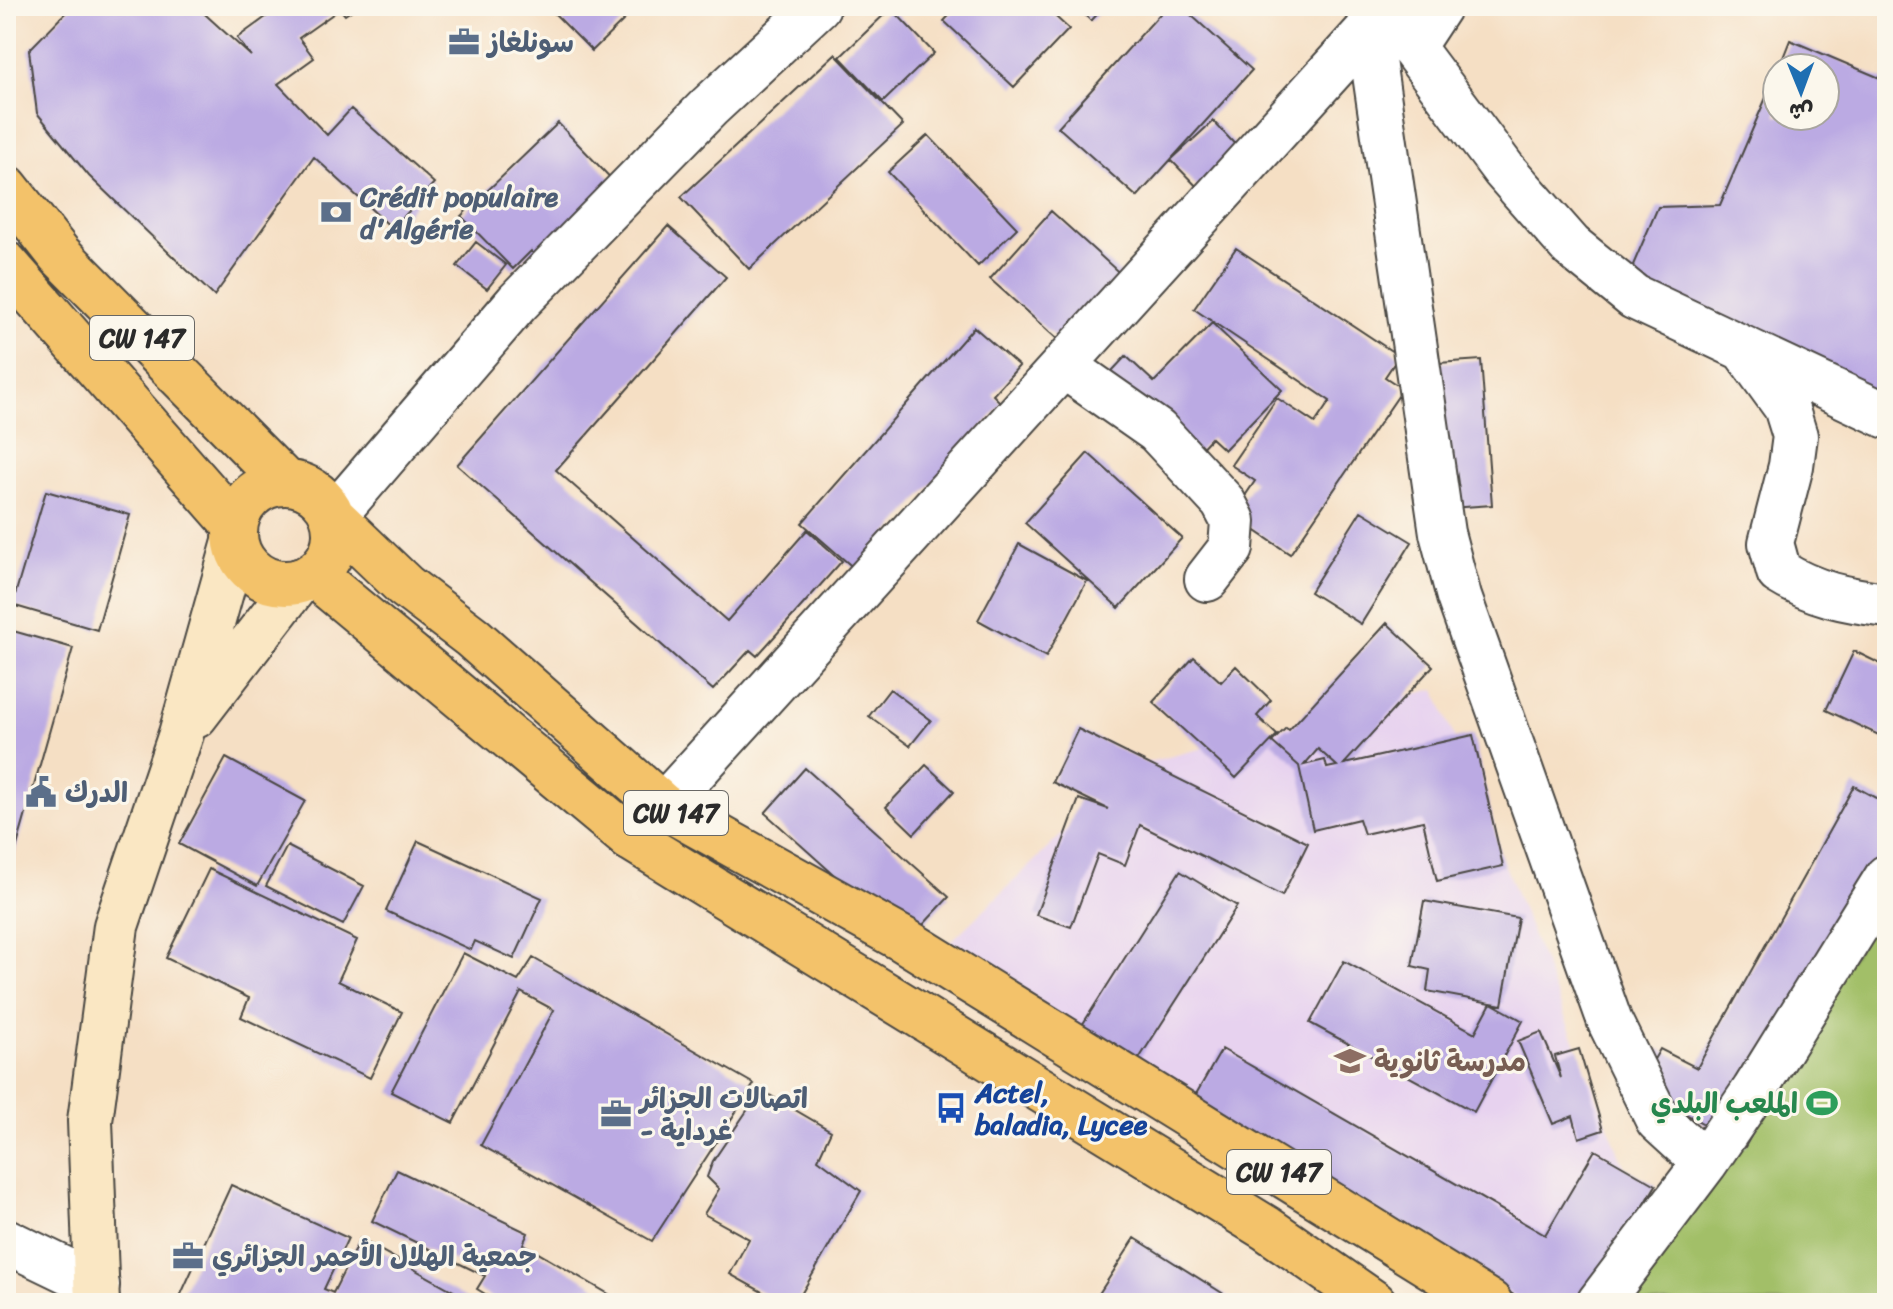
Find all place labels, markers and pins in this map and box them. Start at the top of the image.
place label: سونلغاز [485,18,574,67]
office icon: سونلغاز [447,25,481,59]
place label: Crédit populaire d'Algérie [359,172,558,253]
bank icon: Crédit populaire d'Algérie [319,195,353,229]
place label: الدرك [65,768,128,817]
public building icon: الدرك [24,775,58,809]
place label: مدرسة ثانوية [1374,1037,1526,1086]
school or university icon: مدرسة ثانوية [1333,1044,1367,1078]
place label: Actel, baladia, Lycee [974,1068,1148,1149]
place label: اتصالات الجزائر - غرداية [637,1074,808,1155]
place label: الملعب البلدي [1651,1079,1798,1128]
sports icon: الملعب البلدي [1805,1086,1839,1120]
bus stop icon: Actel, baladia, Lycee [934,1091,968,1125]
office icon: اتصالات الجزائر - غرداية [599,1097,633,1131]
place label: جمعية الهلال الأحمر الجزائري [212,1232,537,1281]
office icon: جمعية الهلال الأحمر الجزائري [171,1239,205,1273]

